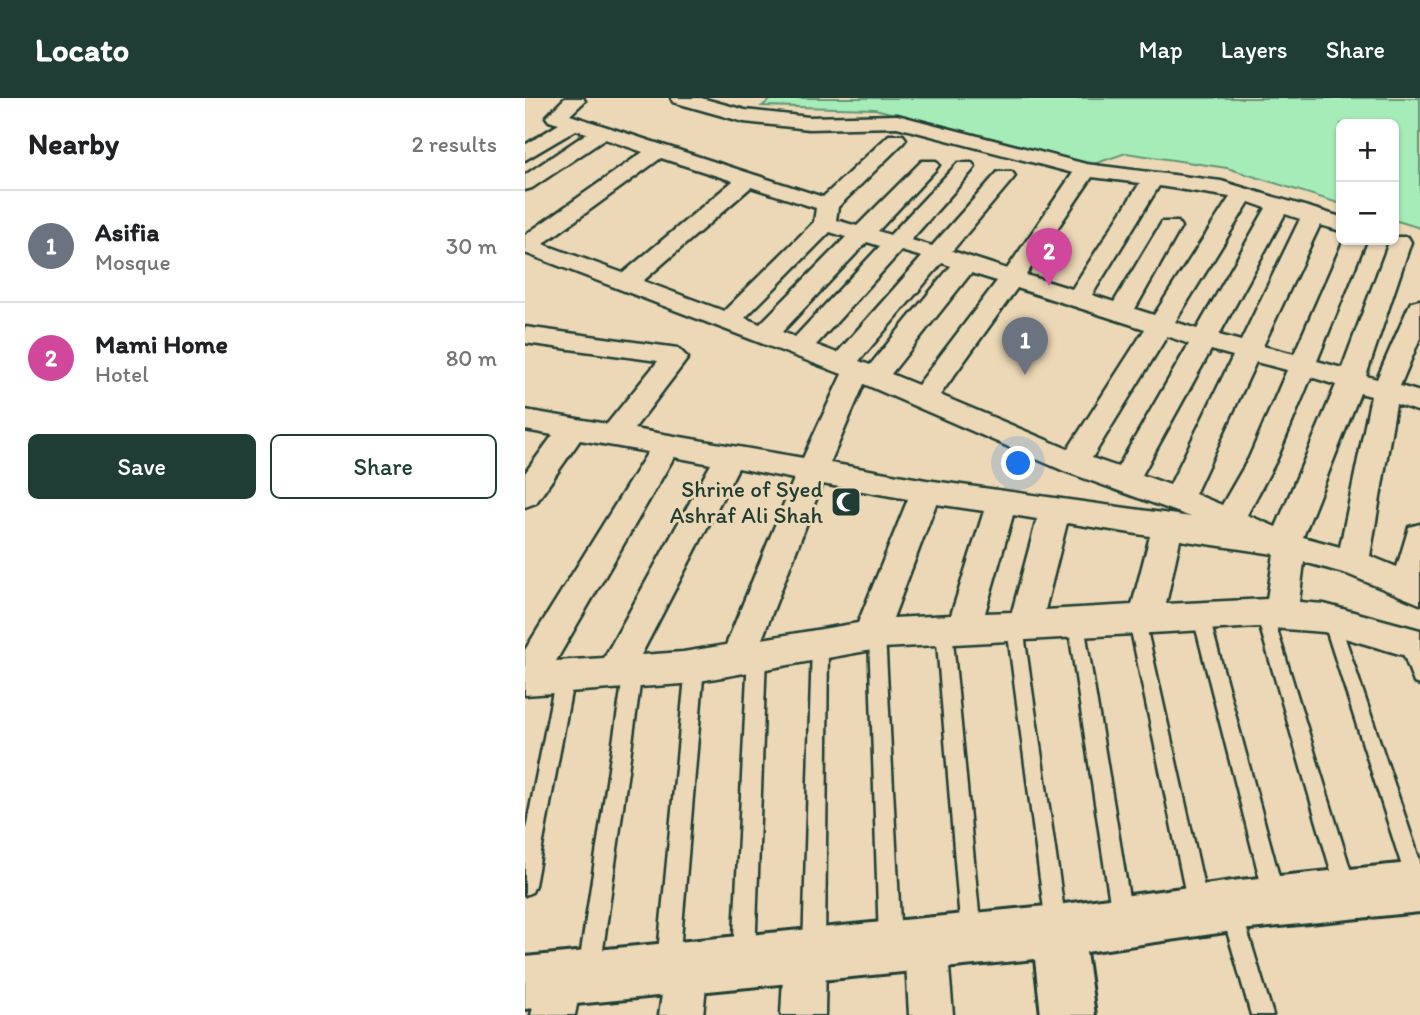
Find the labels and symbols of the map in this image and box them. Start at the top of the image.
pin: 2 [1026,228,1072,286]
pin: 1 [1002,317,1048,375]
your location [1001,446,1035,480]
place label: Shrine of Syed Ashraf Ali Shah [670,475,824,529]
mosque icon: Shrine of Syed Ashraf Ali Shah [829,485,863,519]

